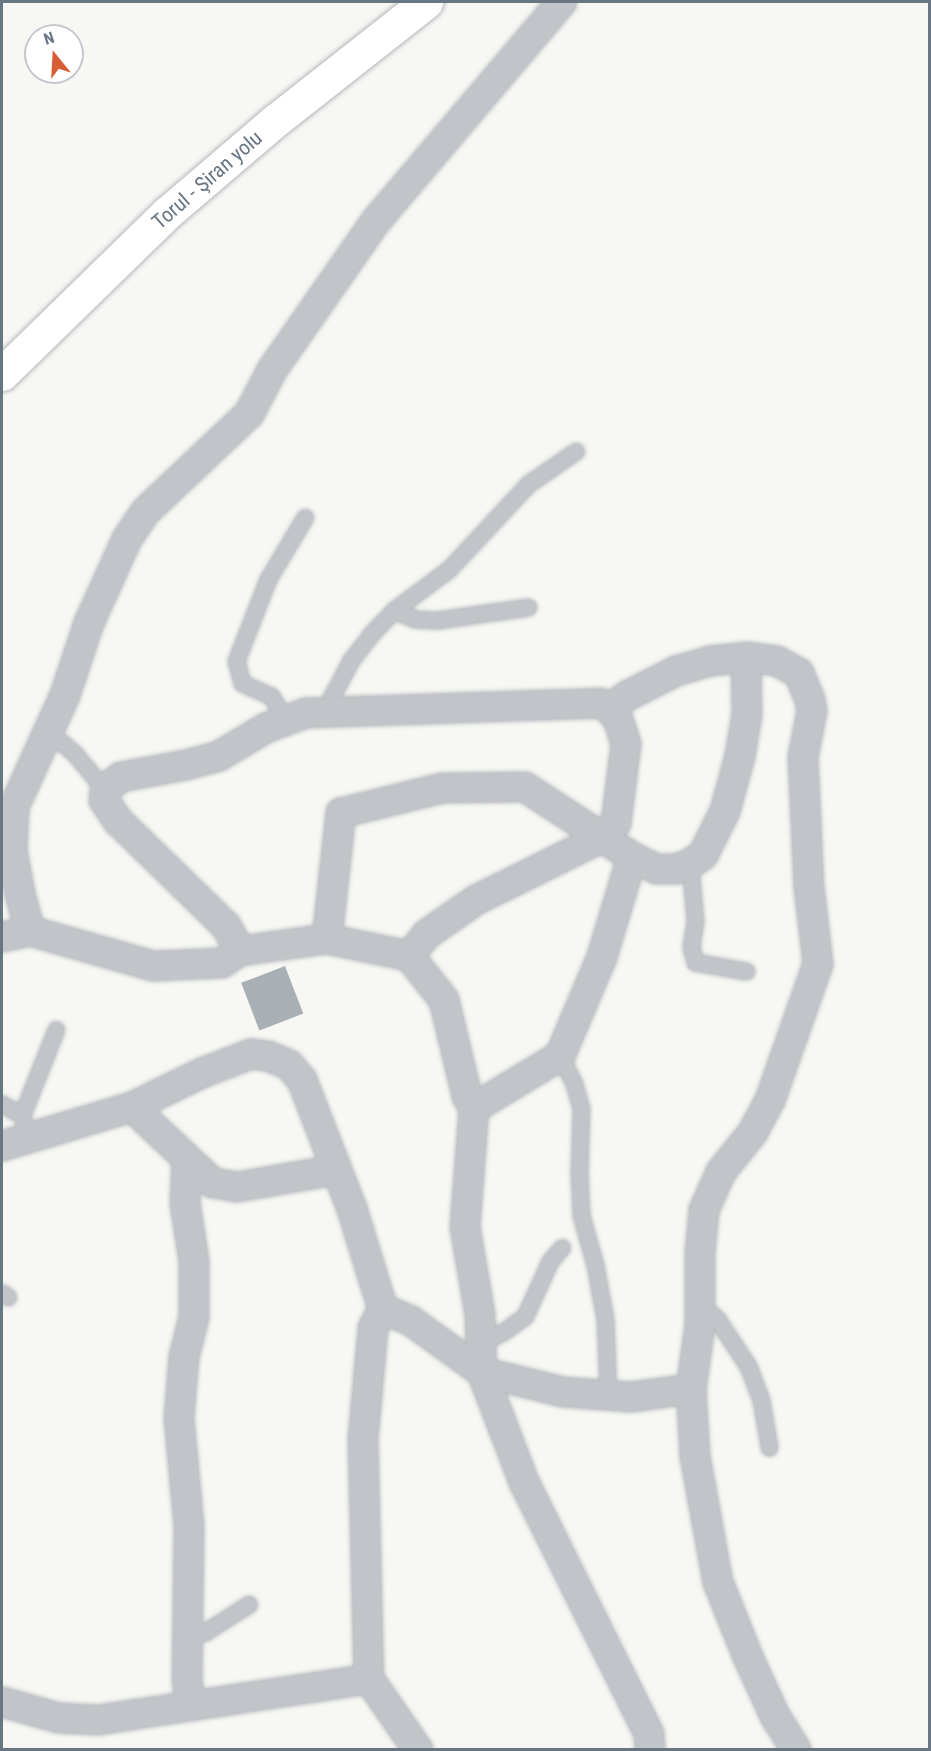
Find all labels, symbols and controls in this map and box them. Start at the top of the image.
north arrow [24,24,84,84]
text: N [41,28,56,49]
street label: Torul - Şiran yolu [147,125,267,235]

